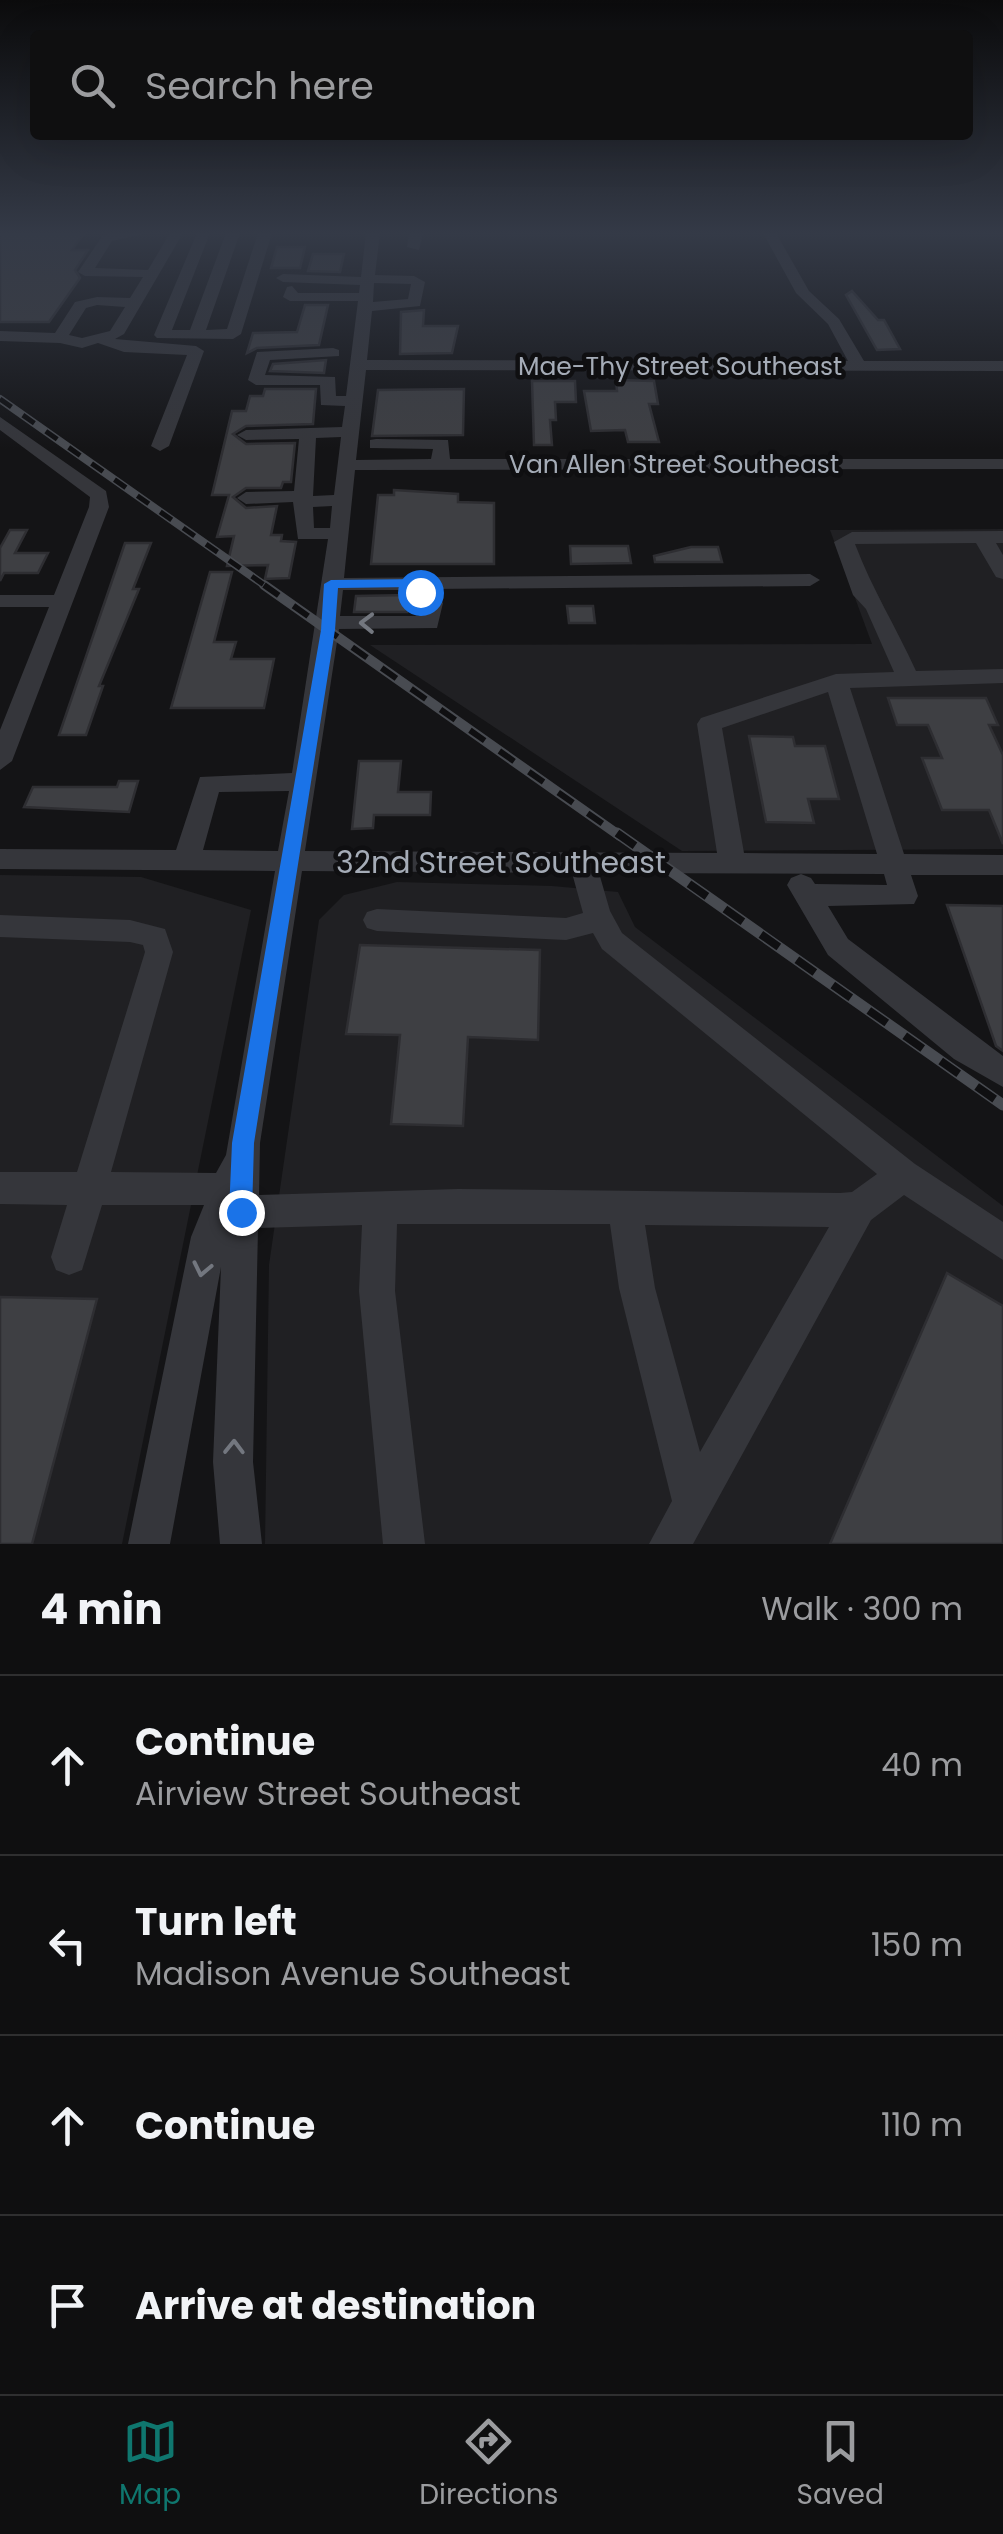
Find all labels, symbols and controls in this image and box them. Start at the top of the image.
search box [30,30,973,140]
icon: search [65,58,120,113]
text: Search here [145,59,374,112]
street label: Mae-Thy Street Southeast [518,349,842,384]
street label: Van Allen Street Southeast [509,447,839,482]
route start [398,570,444,616]
one-way arrow [358,612,374,633]
street label: 32nd Street Southeast [336,841,666,884]
route end [219,1190,265,1236]
one-way arrow [193,1260,214,1277]
one-way arrow [223,1438,244,1454]
text: 4 min [40,1580,163,1639]
text: Walk · 300 m [761,1586,963,1631]
text: Continue [135,1715,315,1768]
icon: ahead [40,1738,95,1793]
text: 40 m [881,1742,963,1787]
text: Airview Street Southeast [135,1771,521,1816]
text: Turn left [135,1895,297,1948]
icon: left [40,1918,95,1973]
text: 150 m [871,1922,963,1967]
text: Madison Avenue Southeast [135,1951,570,1996]
icon: ahead [40,2098,95,2153]
text: Continue [135,2099,315,2152]
text: 110 m [881,2102,963,2147]
icon: arrive [40,2278,95,2333]
text: Arrive at destination [135,2279,536,2332]
tab: Map [119,2414,181,2516]
tab: Directions [419,2414,558,2516]
tab: Saved [797,2414,884,2516]

